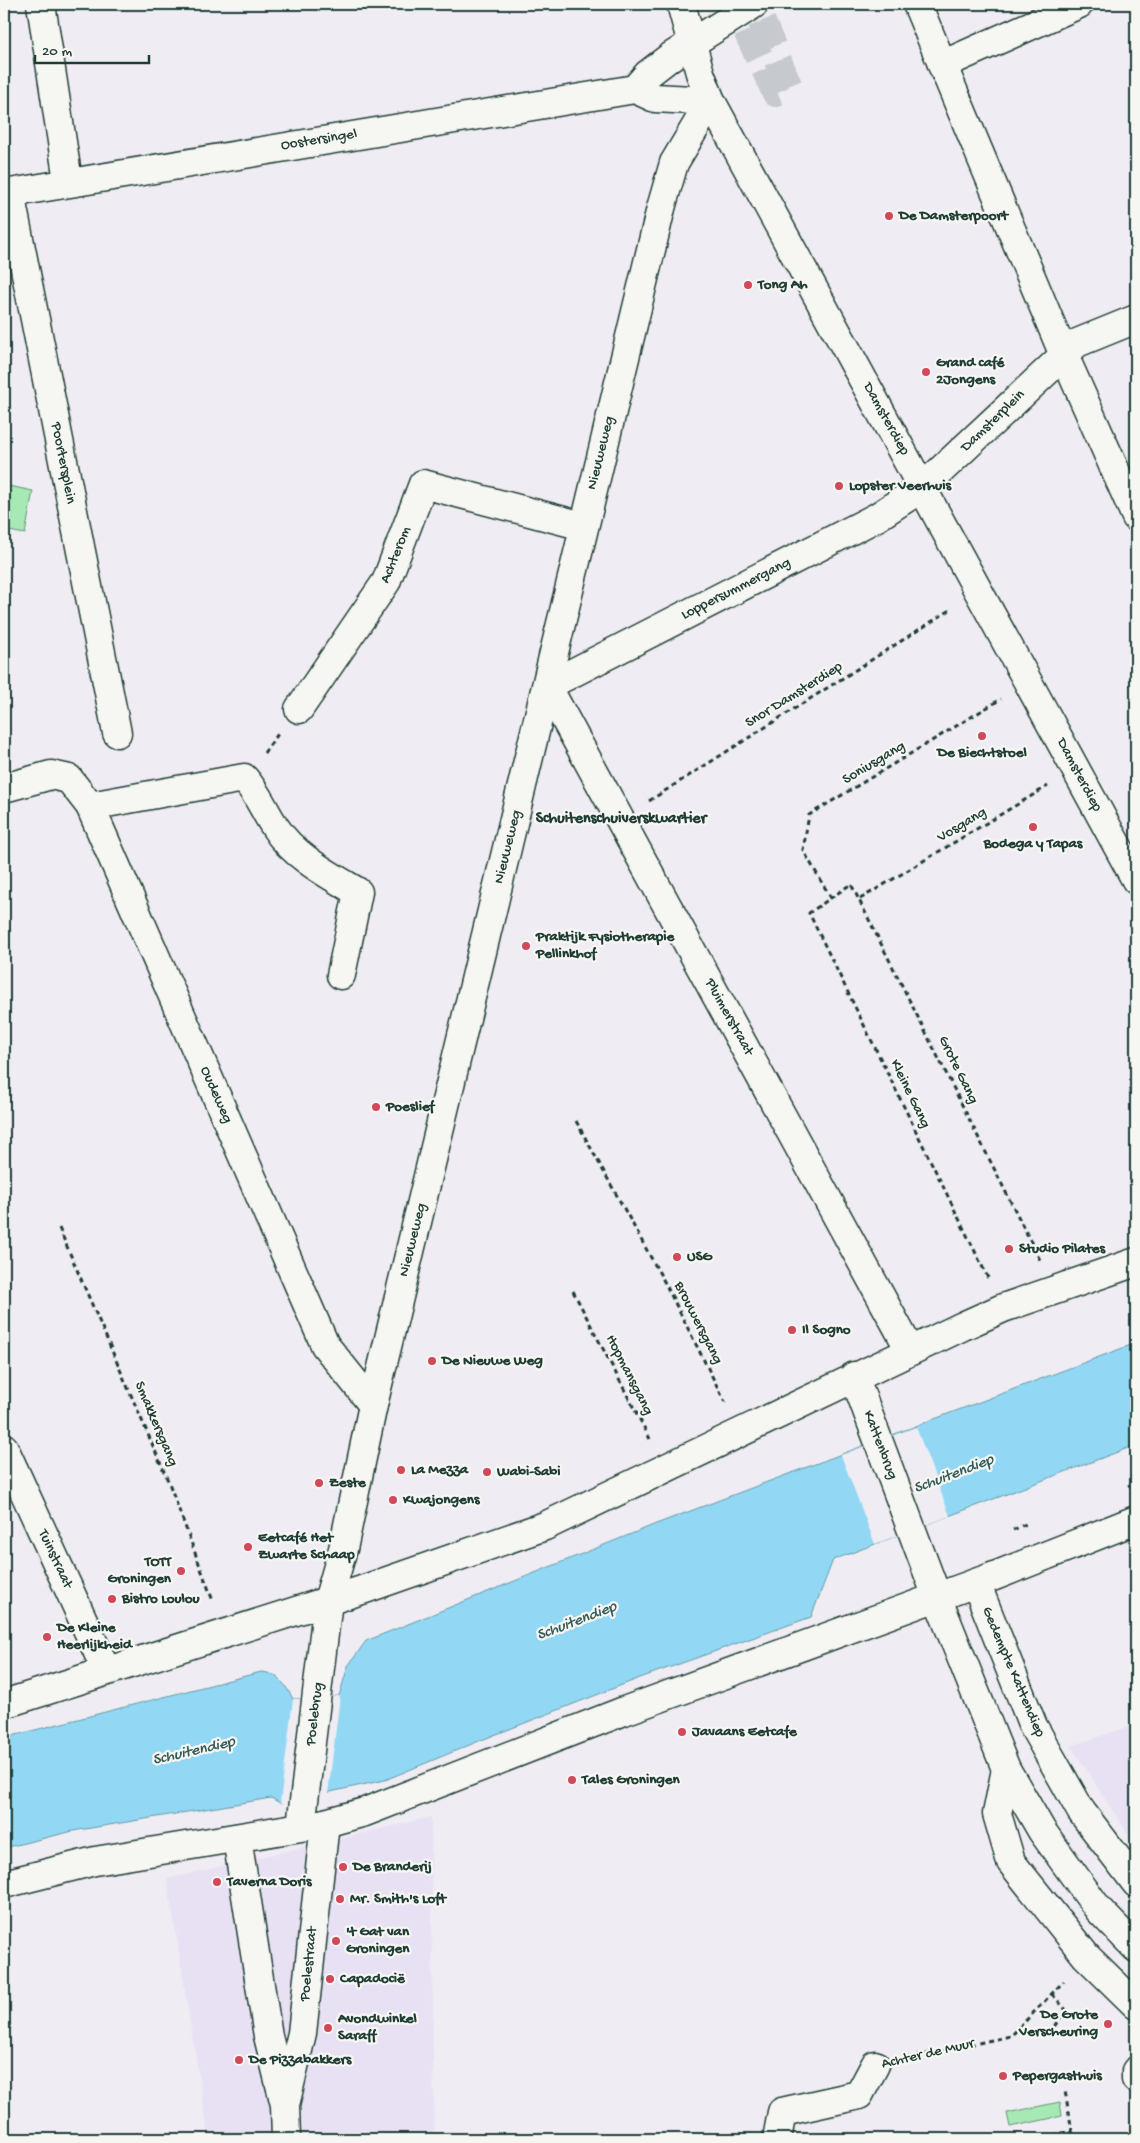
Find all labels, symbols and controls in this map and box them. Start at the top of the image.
scale bar [35,32,149,64]
text: 20 m [42,43,72,61]
street label: Oostersingel [280,125,358,155]
place label: De Damsterpoort [897,207,1010,225]
marker: De Damsterpoort [883,210,895,222]
place label: Tong Ah [757,276,808,294]
marker: Tong Ah [742,279,754,291]
place label: Grand café 2Jongens [936,354,1006,389]
marker: Grand café 2Jongens [920,366,932,378]
street label: Damsterdiep [858,379,914,459]
street label: Damsterplein [956,386,1029,457]
street label: Nieuweweg [583,414,619,492]
street label: Poortersplein [46,420,80,505]
place label: Lopster Veerhuis [849,477,952,495]
marker: Lopster Veerhuis [833,480,845,492]
street label: Achterom [376,524,416,586]
street label: Loppersummergang [678,554,794,624]
street label: Snor Damsterdiep [742,658,847,732]
marker: De Biechtstoel [976,730,988,742]
street label: Damsterdiep [1052,734,1106,815]
street label: Soniusgang [839,737,909,789]
place label: De Biechtstoel [935,744,1027,762]
street label: Vosgang [933,803,990,847]
street label: Nieuweweg [490,808,526,886]
district label: Schuitenschuiverskwartier [536,810,709,829]
marker: Bodega y Tapas [1027,821,1039,833]
place label: Bodega y Tapas [983,835,1084,853]
place label: Praktijk Fysiotherapie Pellinkhof [535,928,675,963]
marker: Praktijk Fysiotherapie Pellinkhof [520,940,532,952]
street label: Pluimerstraat [700,974,758,1060]
street label: Grote Gang [934,1033,982,1107]
street label: Kleine Gang [886,1057,934,1131]
street label: Oudeweg [195,1064,237,1126]
place label: Poeslief [385,1098,436,1116]
marker: Poeslief [370,1101,382,1113]
street label: Nieuweweg [395,1201,431,1279]
place label: Studio Pilates [1019,1240,1107,1258]
marker: Studio Pilates [1003,1243,1015,1255]
place label: USG [687,1248,714,1266]
marker: USG [671,1251,683,1263]
street label: Brouwersgang [669,1278,727,1367]
place label: Il Sogno [802,1321,851,1339]
marker: Il Sogno [786,1324,798,1336]
street label: Hopmansgang [601,1332,657,1418]
place label: De Nieuwe Weg [440,1352,543,1370]
marker: De Nieuwe Weg [426,1355,438,1367]
street label: Smakkersgang [130,1379,182,1469]
street label: Kattenbrug [859,1408,901,1482]
water label: Schuitendiep [911,1451,998,1499]
place label: La Mezza [411,1461,469,1479]
place label: Wabi-Sabi [496,1463,560,1481]
marker: La Mezza [395,1464,407,1476]
marker: Wabi-Sabi [481,1466,493,1478]
place label: Zeste [329,1474,367,1492]
marker: Zeste [313,1477,325,1489]
place label: Kwajongens [402,1491,481,1509]
marker: Kwajongens [387,1494,399,1506]
street label: Tuinstraat [33,1526,77,1593]
place label: Eetcafé Het Zwarte Schaap [258,1529,355,1564]
marker: Eetcafé Het Zwarte Schaap [242,1541,254,1553]
place label: TOTT Groningen [108,1553,172,1588]
marker: TOTT Groningen [175,1565,187,1577]
place label: Bistro Loulou [121,1590,201,1608]
marker: Bistro Loulou [106,1593,118,1605]
water label: Schuitendiep [534,1598,621,1646]
street label: Gedempte Kattendiep [977,1604,1049,1741]
place label: De Kleine Heerlijkheid [55,1619,134,1654]
marker: De Kleine Heerlijkheid [41,1631,53,1643]
street label: Poelebrug [302,1681,328,1748]
place label: Javaans Eetcafe [691,1723,798,1741]
marker: Javaans Eetcafe [676,1726,688,1738]
water label: Schuitendiep [151,1733,238,1771]
place label: Tales Groningen [581,1771,681,1789]
marker: Tales Groningen [566,1774,578,1786]
place label: De Branderij [351,1858,432,1876]
marker: De Branderij [337,1861,349,1873]
place label: Taverna Doris [226,1873,313,1891]
marker: Taverna Doris [211,1876,223,1888]
place label: Mr. Smith's Loft [350,1890,448,1908]
marker: Mr. Smith's Loft [334,1893,346,1905]
place label: 't Gat van Groningen [346,1923,410,1958]
street label: Poelestraat [296,1924,322,2003]
marker: 't Gat van Groningen [330,1935,342,1947]
place label: Capadocië [339,1970,406,1988]
marker: Capadocië [324,1973,336,1985]
place label: De Grote Verscheuring [1018,2006,1099,2041]
place label: Avondwinkel Saraff [337,2010,418,2045]
marker: De Grote Verscheuring [1102,2018,1114,2030]
marker: Avondwinkel Saraff [322,2022,334,2034]
street label: Achter de Muur [880,2034,978,2073]
place label: De Pizzabakkers [247,2051,353,2069]
marker: De Pizzabakkers [233,2054,245,2066]
place label: Pepergasthuis [1012,2067,1103,2085]
marker: Pepergasthuis [997,2070,1009,2082]

